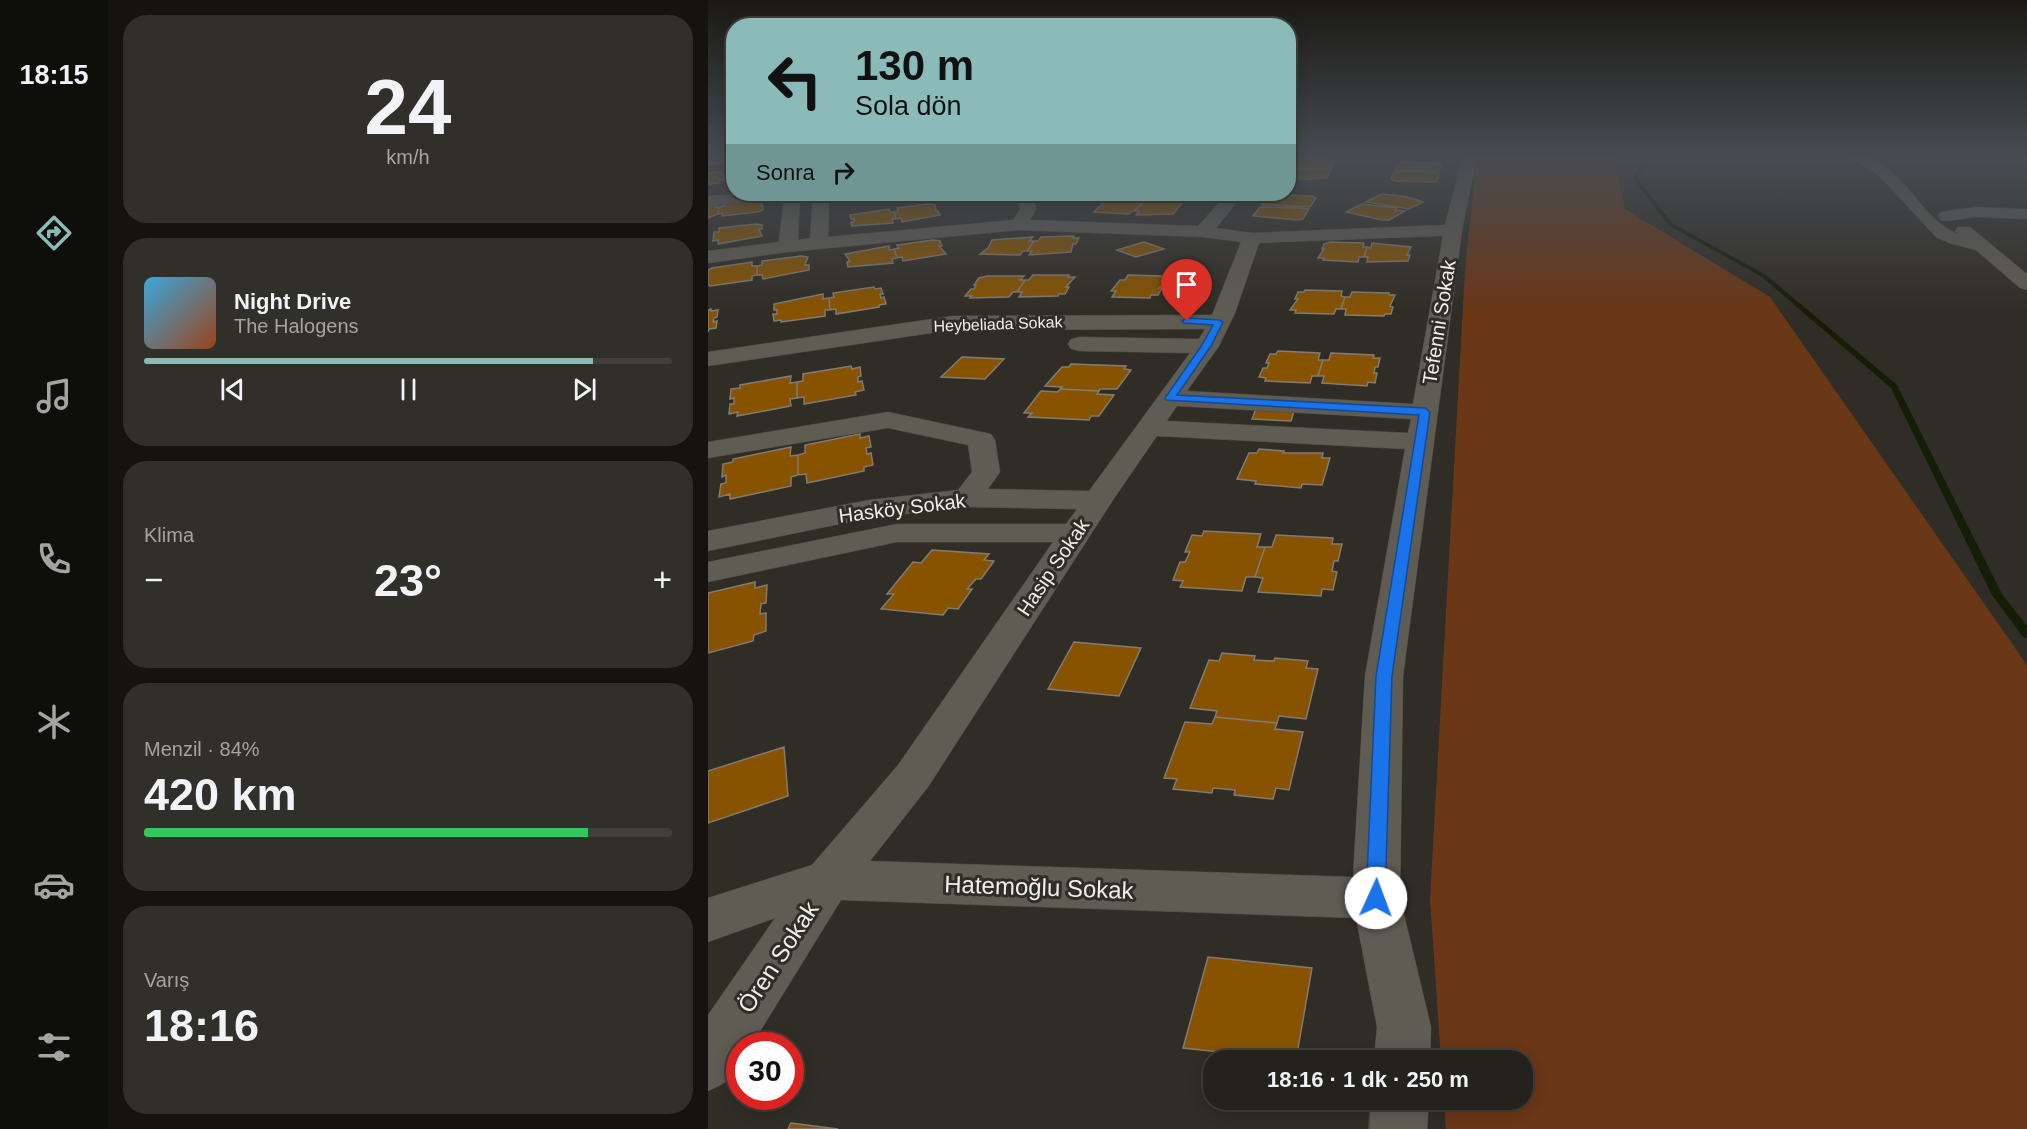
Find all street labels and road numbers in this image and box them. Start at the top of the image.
street label: Tefenni Sokak [1418,257,1460,386]
street label: Heybeliada Sokak [933,313,1064,335]
street label: Hasköy Sokak [837,489,968,527]
street label: Hasip Sokak [1012,513,1094,620]
street label: Hatemoğlu Sokak [944,870,1135,904]
street label: Ören Sokak [732,896,824,1017]

